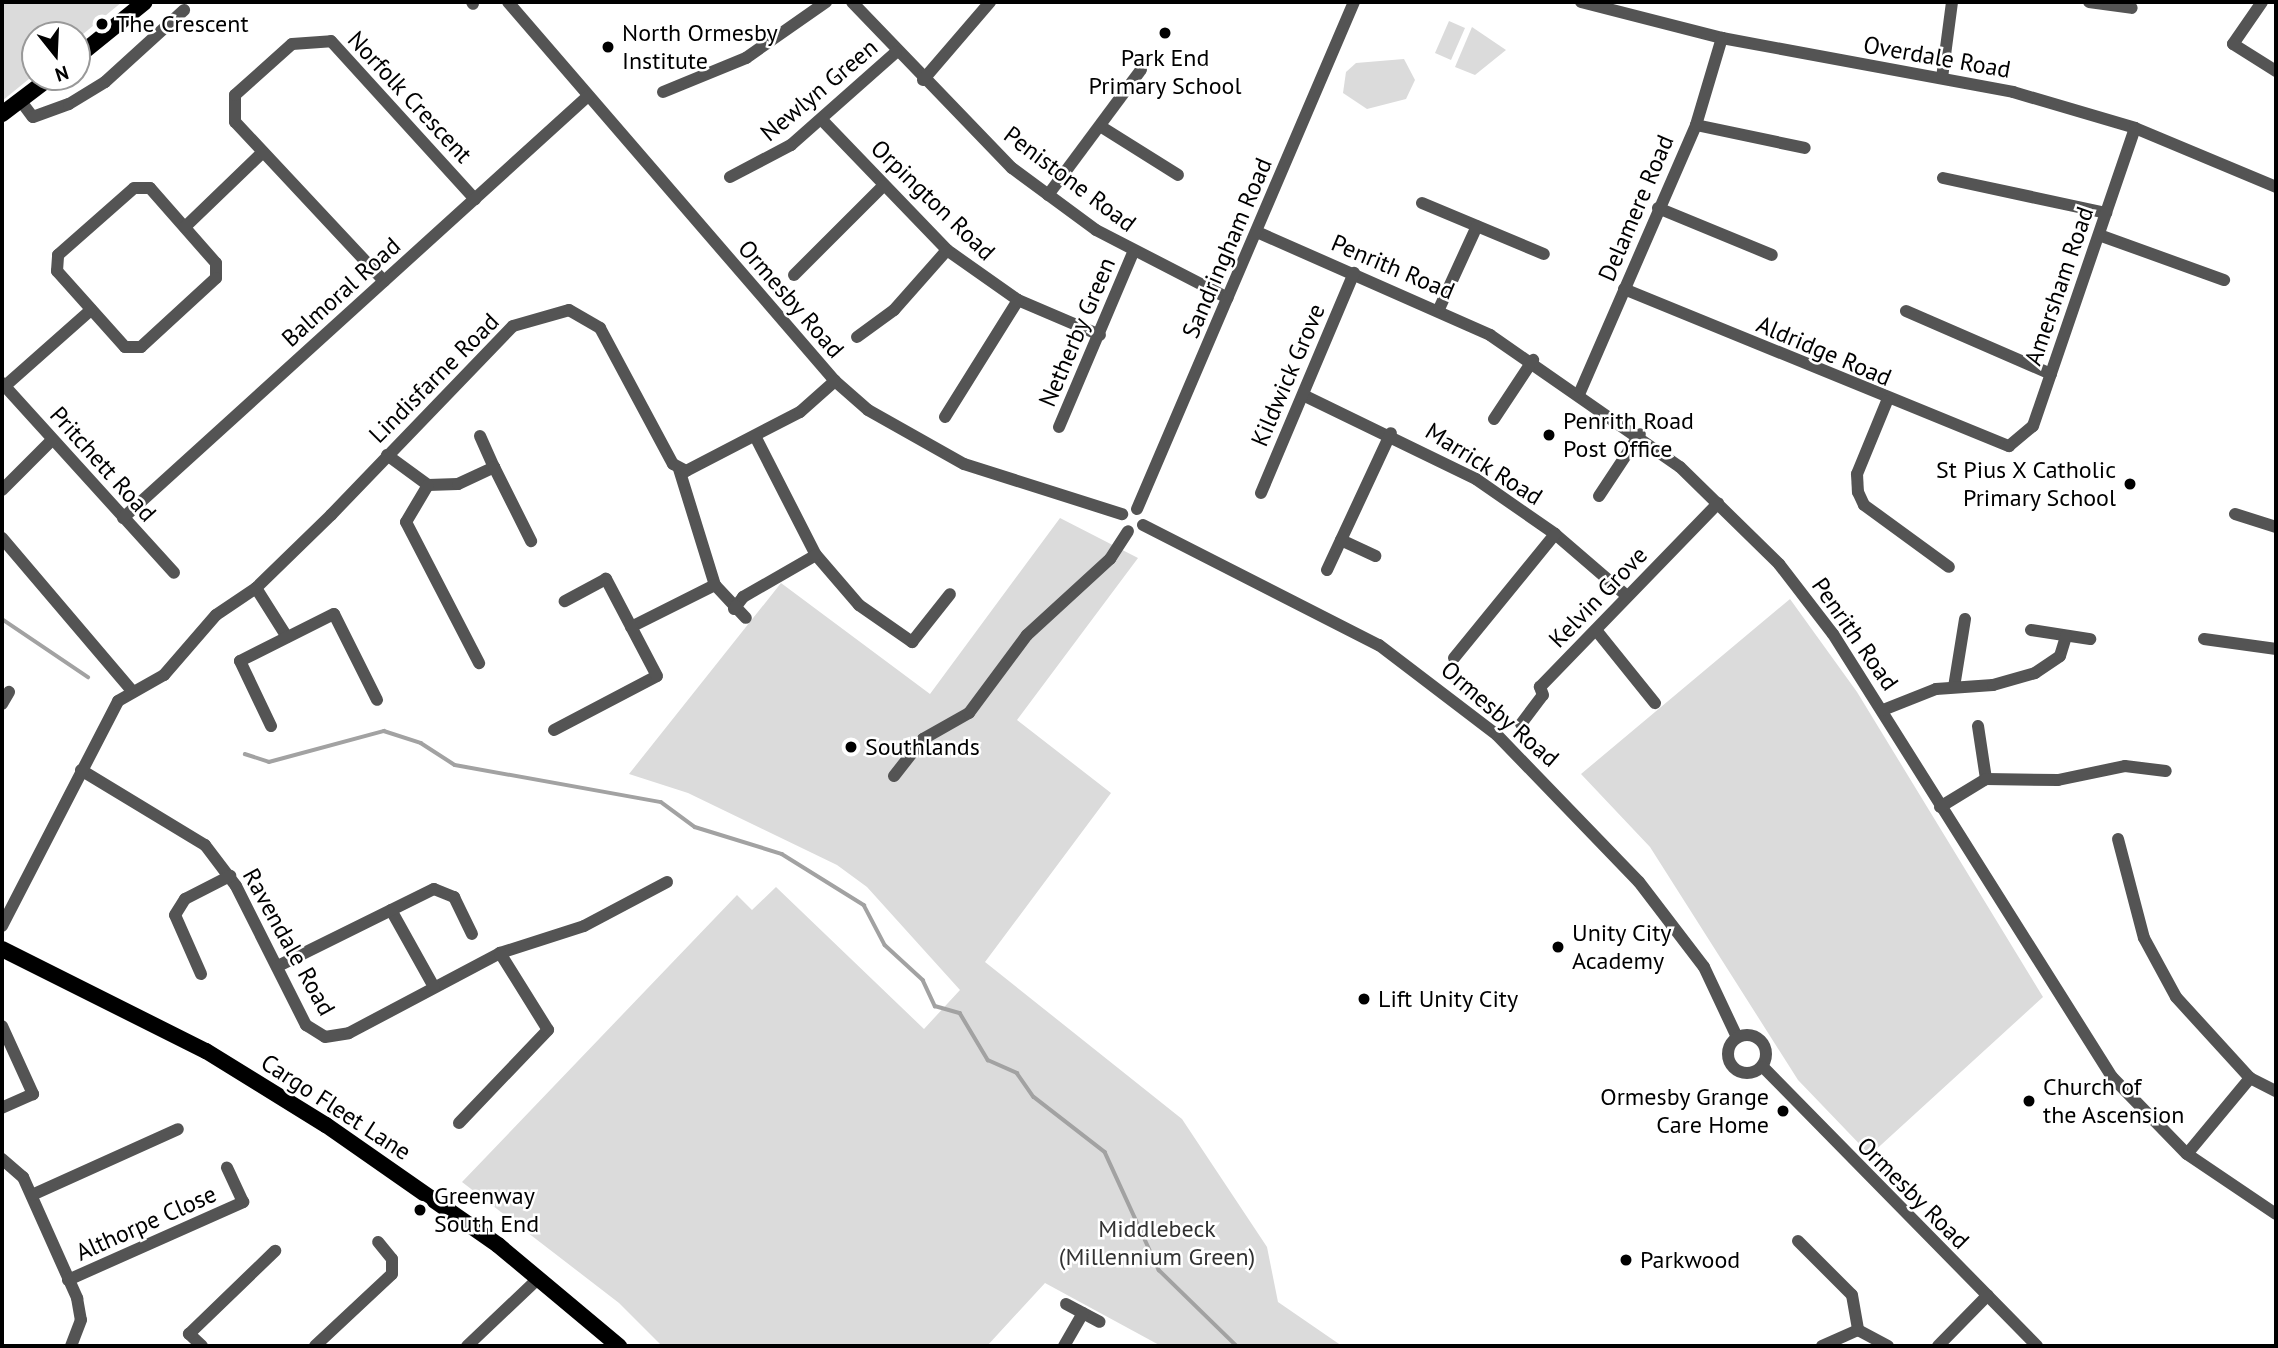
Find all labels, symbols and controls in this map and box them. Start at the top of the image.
place label: The Crescent [116,10,249,38]
marker: The Crescent [94,16,110,32]
place label: North Ormesby Institute [622,19,778,75]
north arrow [21,21,91,91]
street label: Norfolk Crescent [342,25,478,169]
marker: Park End Primary School [1157,25,1173,41]
street label: Overdale Road [1861,30,2013,84]
street label: Newlyn Green [755,33,883,147]
marker: North Ormesby Institute [600,39,616,55]
place label: Park End Primary School [1088,44,1242,100]
text: N [52,61,72,87]
street label: Penistone Road [998,120,1142,238]
street label: Delamere Road [1592,131,1680,285]
street label: Orpington Road [865,134,1001,266]
street label: Sandringham Road [1176,154,1278,342]
street label: Amersham Road [2018,203,2100,369]
street label: Penrith Road [1327,228,1459,306]
street label: Balmoral Road [276,231,406,353]
street label: Ormesby Road [732,234,850,364]
street label: Netherby Green [1032,253,1122,411]
street label: Kildwick Grove [1245,299,1331,451]
street label: Lindisfarne Road [363,307,505,449]
street label: Aldridge Road [1752,310,1896,392]
street label: Pritchett Road [44,401,162,527]
place label: Penrith Road Post Office [1563,407,1694,463]
street label: Marrick Road [1420,417,1548,511]
marker: Penrith Road Post Office [1541,427,1557,443]
place label: St Pius X Catholic Primary School [1935,456,2116,512]
marker: St Pius X Catholic Primary School [2122,476,2138,492]
street label: Kelvin Grove [1543,541,1653,653]
street label: Penrith Road [1806,572,1904,696]
street label: Ormesby Road [1435,655,1565,773]
place label: Southlands [865,733,980,761]
marker: Southlands [843,739,859,755]
street label: Ravendale Road [237,863,341,1021]
place label: Unity City Academy [1572,919,1672,975]
marker: Unity City Academy [1550,939,1566,955]
place label: Lift Unity City [1378,985,1519,1013]
marker: Lift Unity City [1356,991,1372,1007]
street label: Cargo Fleet Lane [256,1048,416,1166]
place label: Church of the Ascension [2043,1073,2185,1129]
place label: Ormesby Grange Care Home [1599,1083,1769,1139]
marker: Church of the Ascension [2021,1093,2037,1109]
marker: Ormesby Grange Care Home [1775,1103,1791,1119]
street label: Ormesby Road [1851,1131,1975,1255]
street label: Althorpe Close [71,1179,221,1267]
place label: Greenway South End [434,1182,539,1238]
marker: Greenway South End [412,1202,428,1218]
park label: Middlebeck (Millennium Green) [1059,1215,1255,1271]
place label: Parkwood [1640,1246,1740,1274]
marker: Parkwood [1618,1252,1634,1268]

